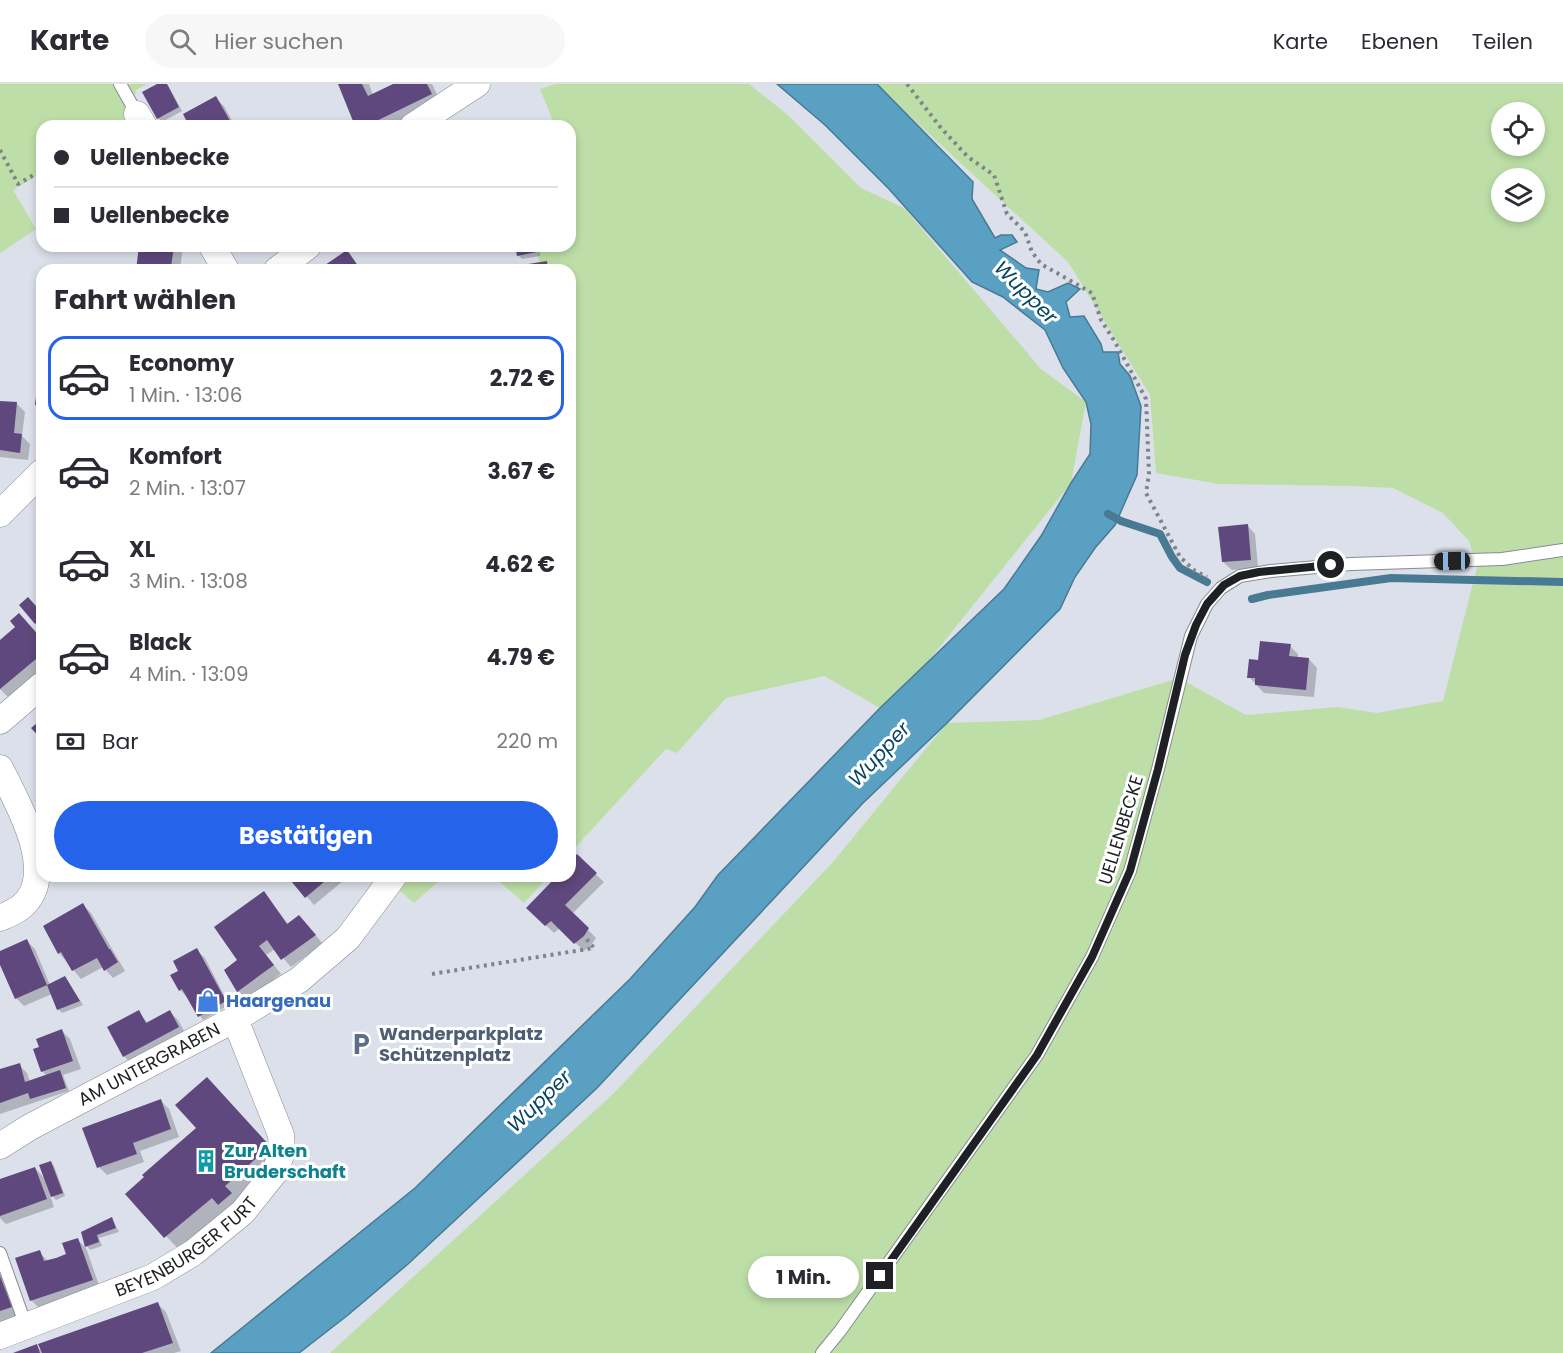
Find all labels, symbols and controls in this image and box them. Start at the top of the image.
search box [145,14,565,68]
text: Karte [30,21,109,60]
icon: search [166,25,199,58]
text: Hier suchen [214,26,343,57]
text: Karte [1273,27,1328,56]
text: Ebenen [1361,27,1439,56]
text: Teilen [1472,27,1533,56]
map controls [1491,102,1545,222]
button: locate [1491,102,1545,156]
text: Uellenbecke [90,142,229,173]
button: layers [1491,168,1545,222]
text: Uellenbecke [90,200,229,231]
water label: Wupper [988,254,1064,330]
text: Fahrt wählen [54,281,236,318]
text: Economy [129,348,234,379]
icon: car [57,351,111,405]
text: 2.72 € [490,363,555,394]
text: 1 Min. · 13:06 [129,381,243,409]
text: Komfort [129,441,222,472]
icon: car [57,444,111,498]
text: 3.67 € [488,456,555,487]
text: 2 Min. · 13:07 [129,474,246,502]
text: XL [129,534,155,565]
icon: car [57,537,111,591]
text: 4.62 € [485,549,555,580]
route start [1317,551,1344,578]
car [1434,552,1470,570]
text: 3 Min. · 13:08 [129,567,248,595]
text: Black [129,627,192,658]
icon: car [57,630,111,684]
text: 4.79 € [486,642,555,673]
text: 4 Min. · 13:09 [129,660,249,688]
water label: Wupper [842,715,917,793]
icon: cash [54,725,87,758]
text: Bar [102,726,139,757]
text: 220 m [497,727,558,755]
street label: UELLENBECKE [1092,772,1149,888]
button: Bestätigen [54,801,558,870]
shop icon: Haargenau [195,988,221,1014]
place label: Haargenau [226,988,331,1013]
street label: AM UNTERGRABEN [73,1016,224,1112]
place label: Wanderparkplatz Schützenplatz [379,1021,543,1067]
parking icon: Wanderparkplatz Schützenplatz [348,1031,374,1057]
water label: Wupper [501,1063,578,1139]
place label: Zur Alten Bruderschaft [224,1138,346,1184]
building icon: Zur Alten Bruderschaft [193,1148,219,1174]
street label: BEYENBURGER FURT [111,1191,263,1303]
callout: 1 Min. [748,1255,859,1297]
route end [866,1262,893,1289]
text: 1 Min. [776,1263,831,1291]

